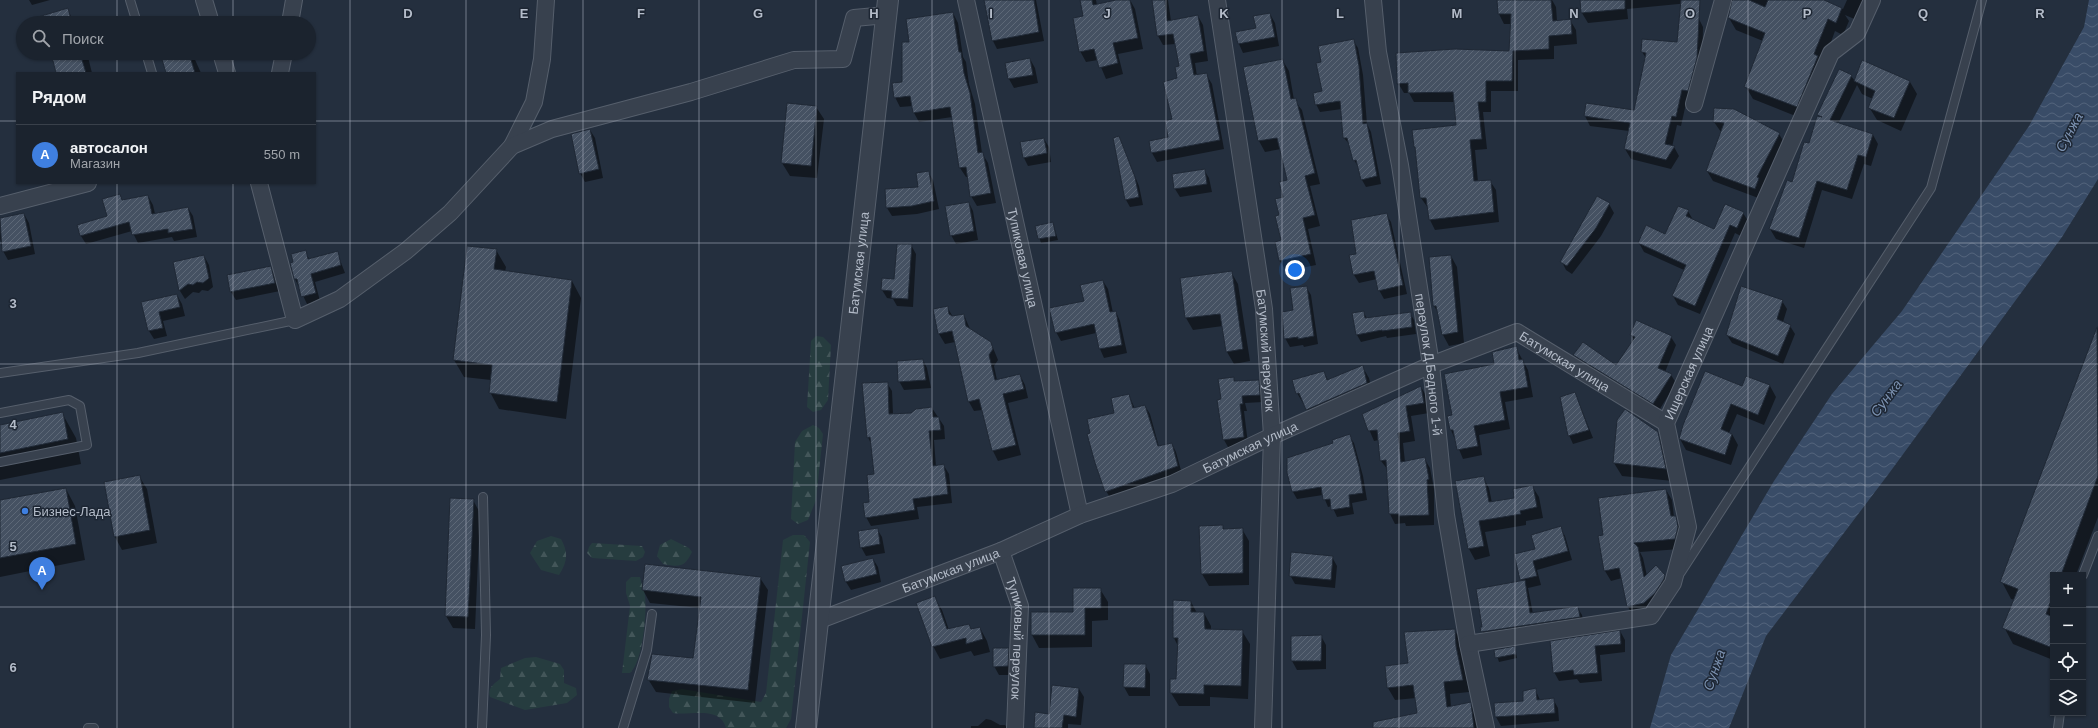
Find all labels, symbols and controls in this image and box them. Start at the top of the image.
text: D [403,6,413,21]
text: E [520,6,529,21]
text: F [637,6,645,21]
text: G [753,6,763,21]
text: H [869,6,879,21]
text: I [989,6,993,21]
text: J [1103,6,1111,21]
text: K [1219,6,1229,21]
text: L [1336,6,1344,21]
text: M [1452,6,1462,21]
text: N [1569,6,1579,21]
text: O [1685,6,1695,21]
text: P [1803,6,1812,21]
text: Q [1918,6,1928,21]
text: R [2035,6,2045,21]
search box [16,16,316,60]
icon: search [30,27,52,49]
text: Поиск [62,30,104,47]
text: Рядом [32,88,87,107]
water label: Сунжа [2052,109,2086,154]
text: автосалон [70,139,148,156]
text: A [40,147,50,162]
text: 550 m [264,147,300,162]
text: Магазин [70,156,120,171]
street label: Тупиковая улица [1004,207,1041,310]
street label: Батумская улица [846,210,872,315]
your location [1285,260,1305,280]
street label: Батумский переулок [1253,288,1277,412]
street label: переулок Д.Бедного 1-й [1412,292,1445,436]
text: 3 [9,296,17,311]
street label: Ищерская улица [1662,323,1716,422]
street label: Батумская улица [1517,328,1613,395]
water label: Сунжа [1867,376,1905,420]
text: 4 [9,417,17,432]
street label: Батумская улица [1200,418,1300,476]
place label: Бизнес-Лада [33,504,111,519]
marker: Бизнес-Лада [20,506,30,516]
text: 5 [9,539,17,554]
street label: Батумская улица [900,545,1002,596]
pin: A [29,557,55,590]
map controls [2050,572,2086,716]
button: + [2050,572,2086,608]
street label: Тупиковый переулок [1003,575,1027,700]
button: − [2050,608,2086,644]
button: locate [2050,644,2086,680]
water label: Сунжа [1700,647,1728,692]
text: 6 [9,660,17,675]
button: layers [2050,680,2086,716]

